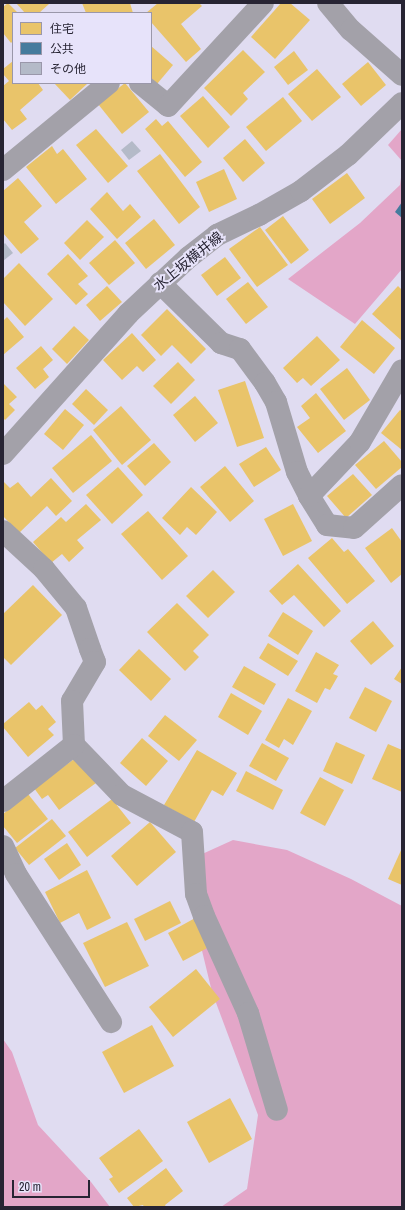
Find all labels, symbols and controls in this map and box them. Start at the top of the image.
legend [12,12,152,84]
text: 住宅 [50,21,74,37]
text: 公共 [50,41,74,57]
text: その他 [50,61,86,77]
street label: 水上坂横井線 [150,228,226,294]
scale bar [14,1172,92,1198]
text: 20 m [19,1179,41,1195]

